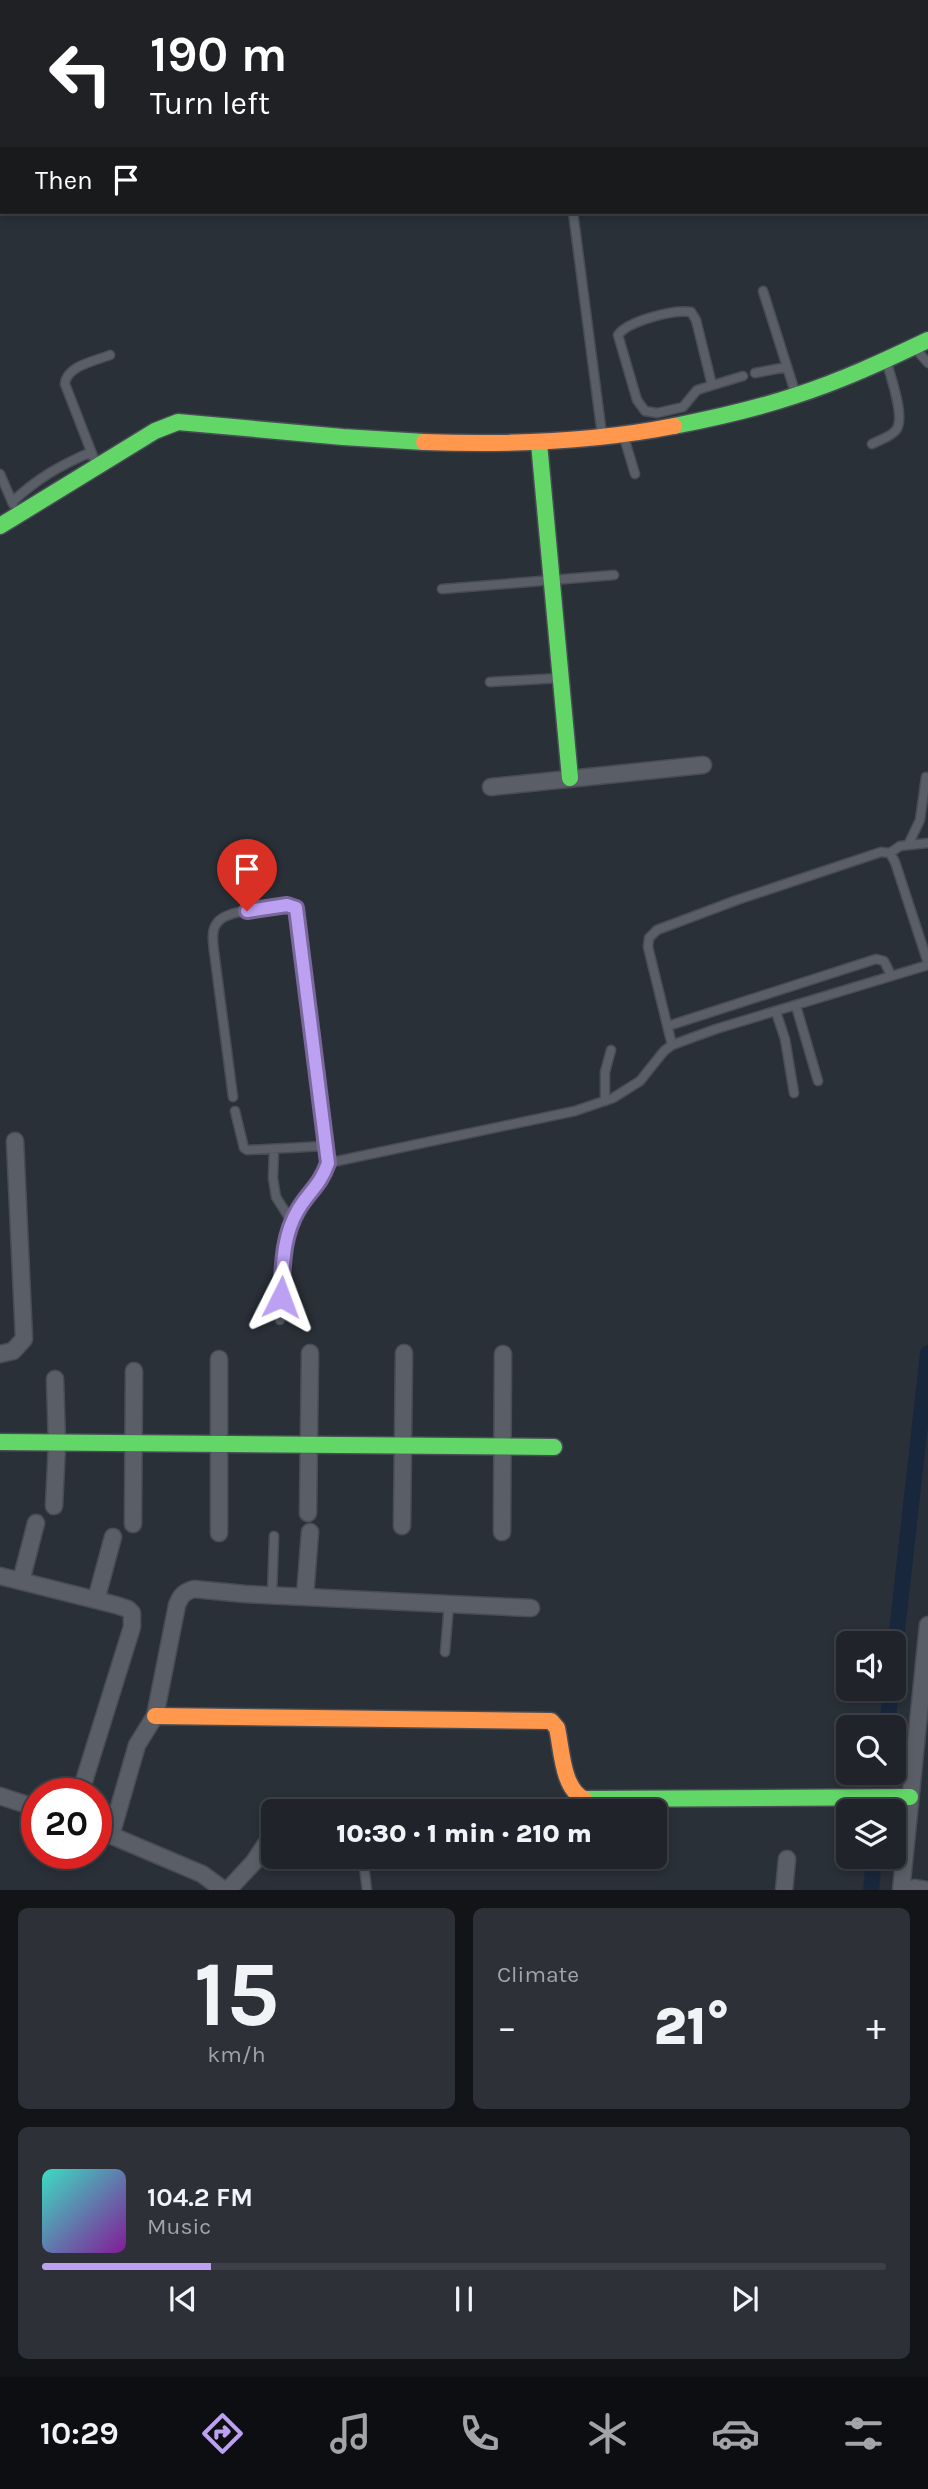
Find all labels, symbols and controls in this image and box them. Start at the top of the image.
text: 190 m [150,26,287,83]
icon: left [35,28,126,119]
text: Turn left [150,85,270,122]
icon: arrive [107,161,145,199]
text: Then [35,165,93,196]
pin [217,839,277,911]
icon: arrive [228,850,266,888]
position arrow [244,1260,318,1334]
map controls [836,1631,906,1869]
button: sound [836,1631,906,1701]
button: search [836,1715,906,1785]
speed limit sign: 20 [21,1778,112,1869]
button: layers [836,1799,906,1869]
text: 10:30 · 1 min · 210 m [336,1818,592,1849]
text: 15 [194,1942,279,2048]
text: Climate [497,1961,579,1988]
text: 21° [654,1996,729,2057]
text: − [497,2005,517,2050]
text: + [866,2005,886,2050]
text: km/h [207,2041,266,2068]
text: 104.2 FM [147,2182,253,2213]
text: Music [147,2213,211,2240]
icon: previous [164,2280,202,2318]
icon: pause [445,2280,483,2318]
icon: next [726,2280,764,2318]
icon: directions [198,2409,247,2458]
icon: music [326,2409,375,2458]
icon: phone [455,2409,504,2458]
icon: climate [583,2409,632,2458]
icon: car [711,2409,760,2458]
icon: filters [839,2409,888,2458]
text: 10:29 [40,2415,119,2452]

